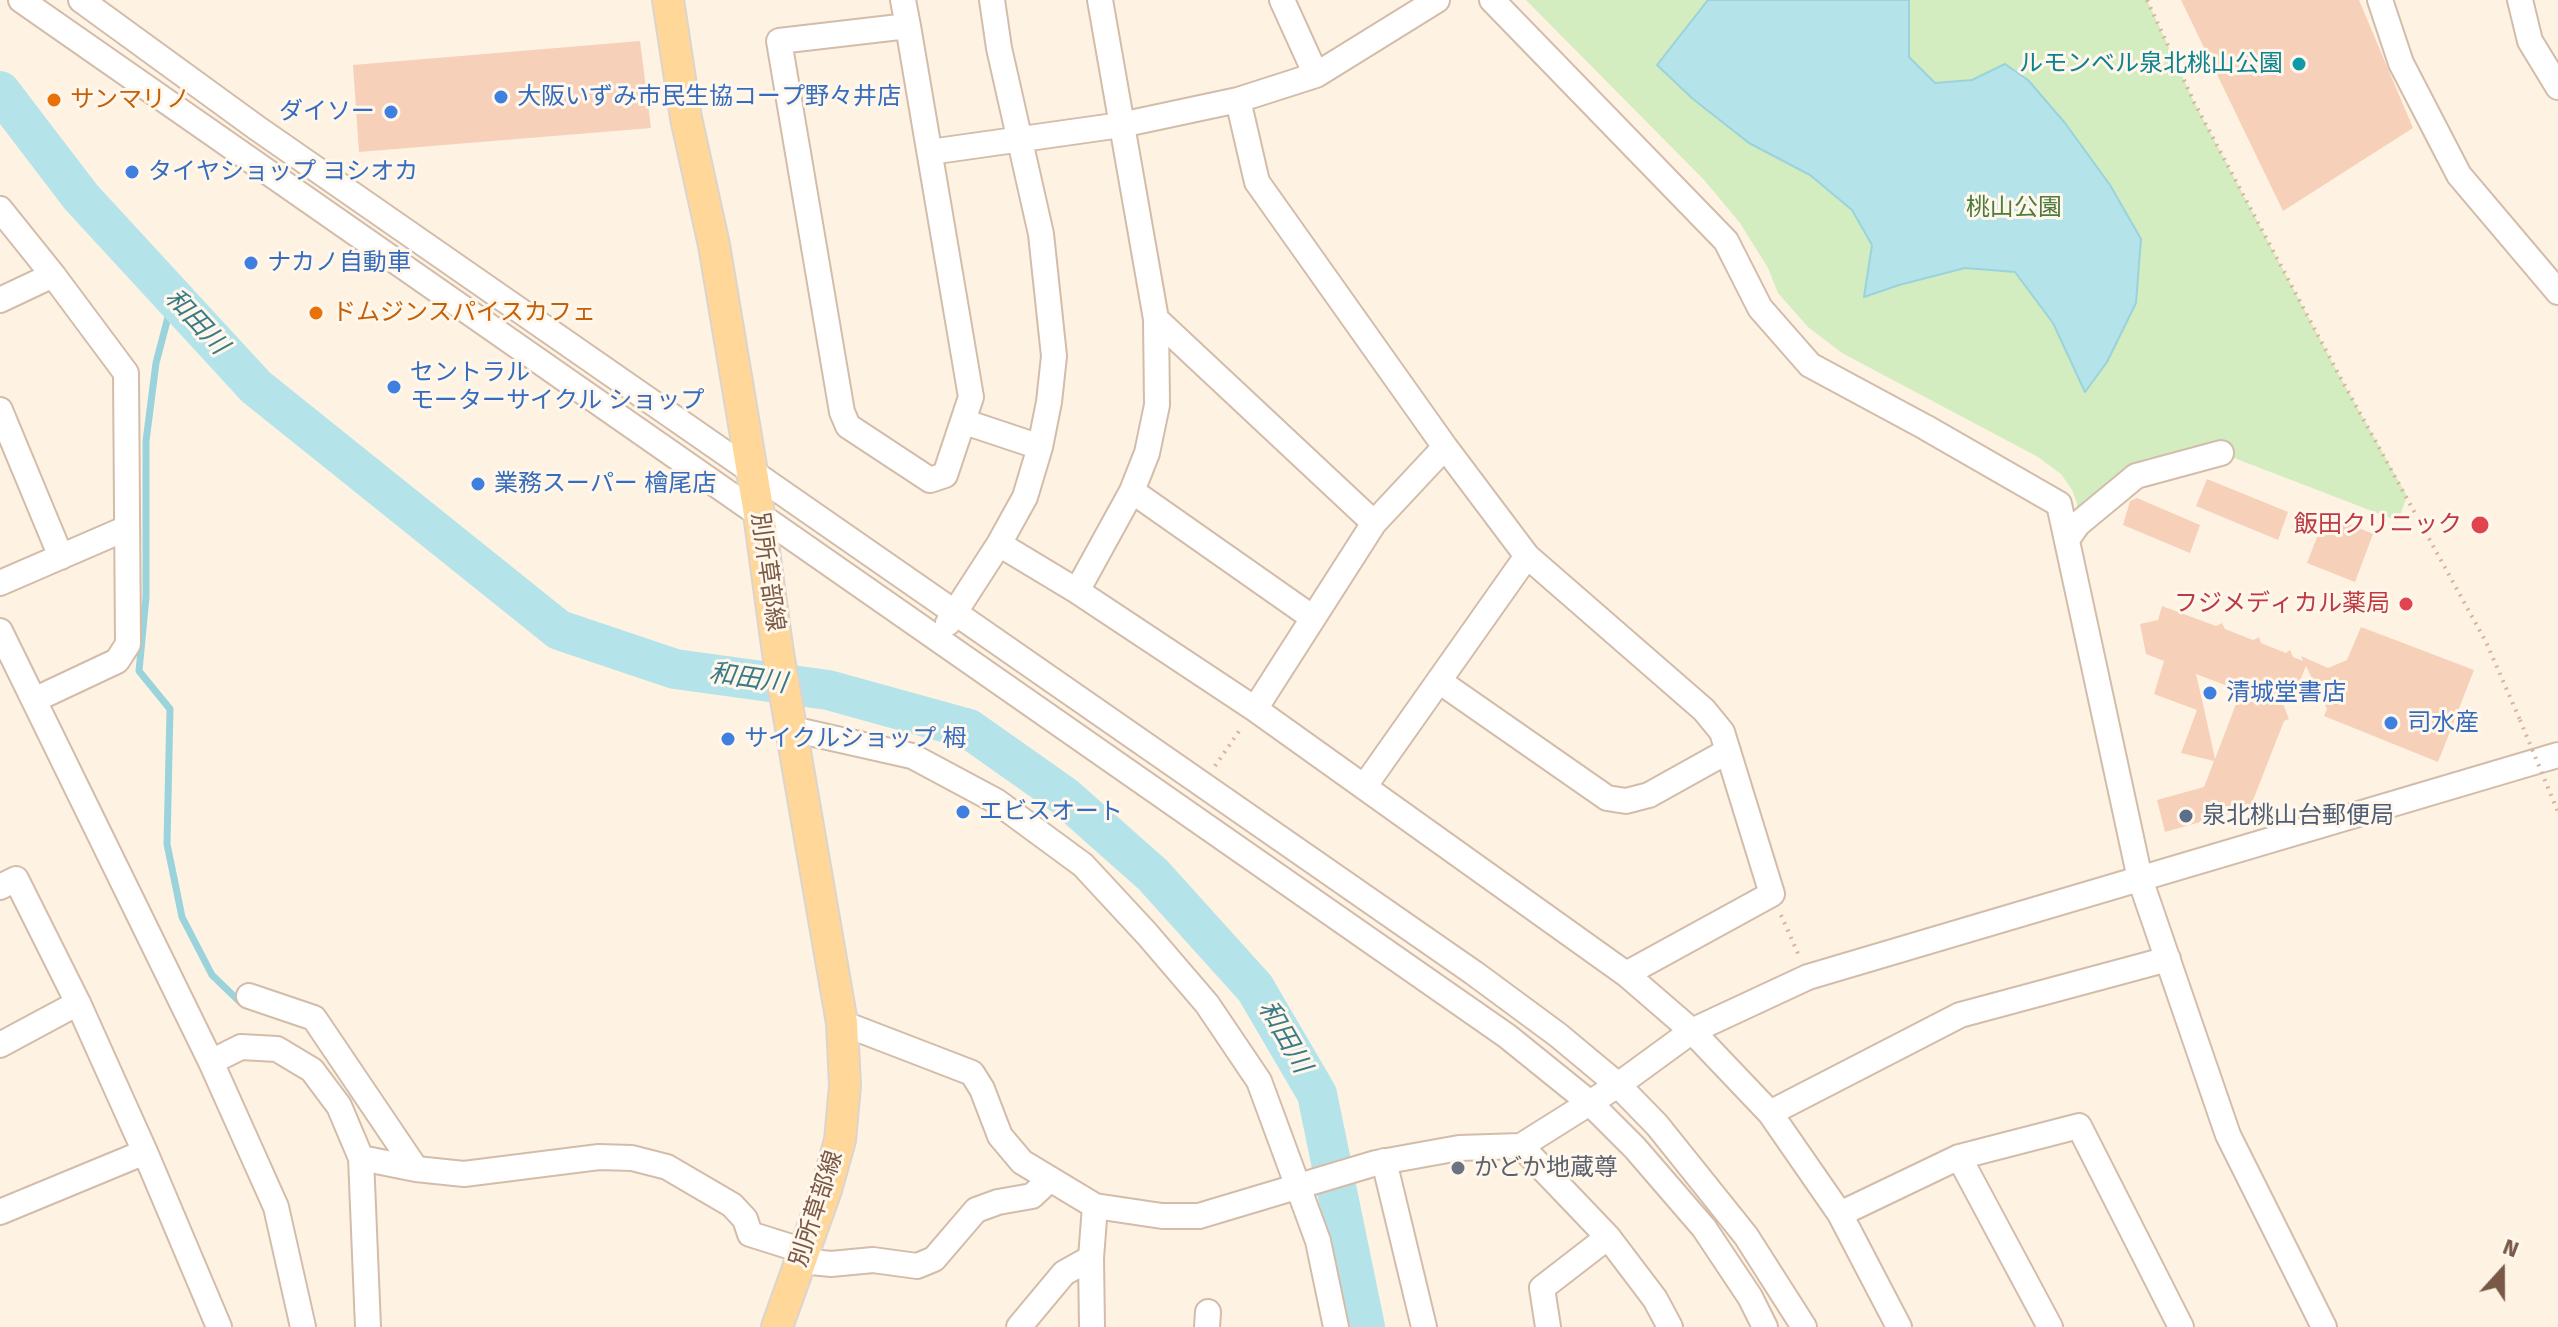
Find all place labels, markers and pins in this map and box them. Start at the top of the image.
place label: ルモンベル泉北桃山公園 [2019,50,2283,78]
marker: ルモンベル泉北桃山公園 [2290,55,2308,73]
place label: 大阪いずみ市民生協コープ野々井店 [517,83,901,111]
place label: サンマリノ [70,86,190,114]
marker: 大阪いずみ市民生協コープ野々井店 [492,88,510,106]
marker: サンマリノ [45,91,63,109]
place label: ダイソー [279,98,375,126]
marker: ダイソー [382,103,400,121]
place label: タイヤショップ ヨシオカ [148,158,418,186]
marker: タイヤショップ ヨシオカ [123,163,141,181]
place label: ナカノ自動車 [267,249,411,277]
marker: ナカノ自動車 [242,254,260,272]
place label: ドムジンスパイスカフェ [332,299,596,327]
marker: ドムジンスパイスカフェ [307,304,325,322]
place label: セントラル モーターサイクル ショップ [410,359,704,415]
marker: セントラル モーターサイクル ショップ [385,378,403,396]
place label: 業務スーパー 檜尾店 [494,470,716,498]
marker: 業務スーパー 檜尾店 [469,475,487,493]
place label: 飯田クリニック [2294,511,2462,539]
marker: 飯田クリニック [2469,514,2491,536]
place label: フジメディカル薬局 [2174,590,2390,618]
marker: フジメディカル薬局 [2397,595,2415,613]
place label: 清城堂書店 [2226,679,2346,707]
marker: 清城堂書店 [2201,684,2219,702]
place label: 司水産 [2407,709,2479,737]
marker: 司水産 [2382,714,2400,732]
place label: サイクルショップ 栂 [744,725,966,753]
marker: サイクルショップ 栂 [719,730,737,748]
place label: エビスオート [979,798,1123,826]
place label: 泉北桃山台郵便局 [2202,802,2394,830]
marker: エビスオート [954,803,972,821]
marker: 泉北桃山台郵便局 [2177,807,2195,825]
place label: かどか地蔵尊 [1474,1154,1618,1182]
marker: かどか地蔵尊 [1449,1159,1467,1177]

